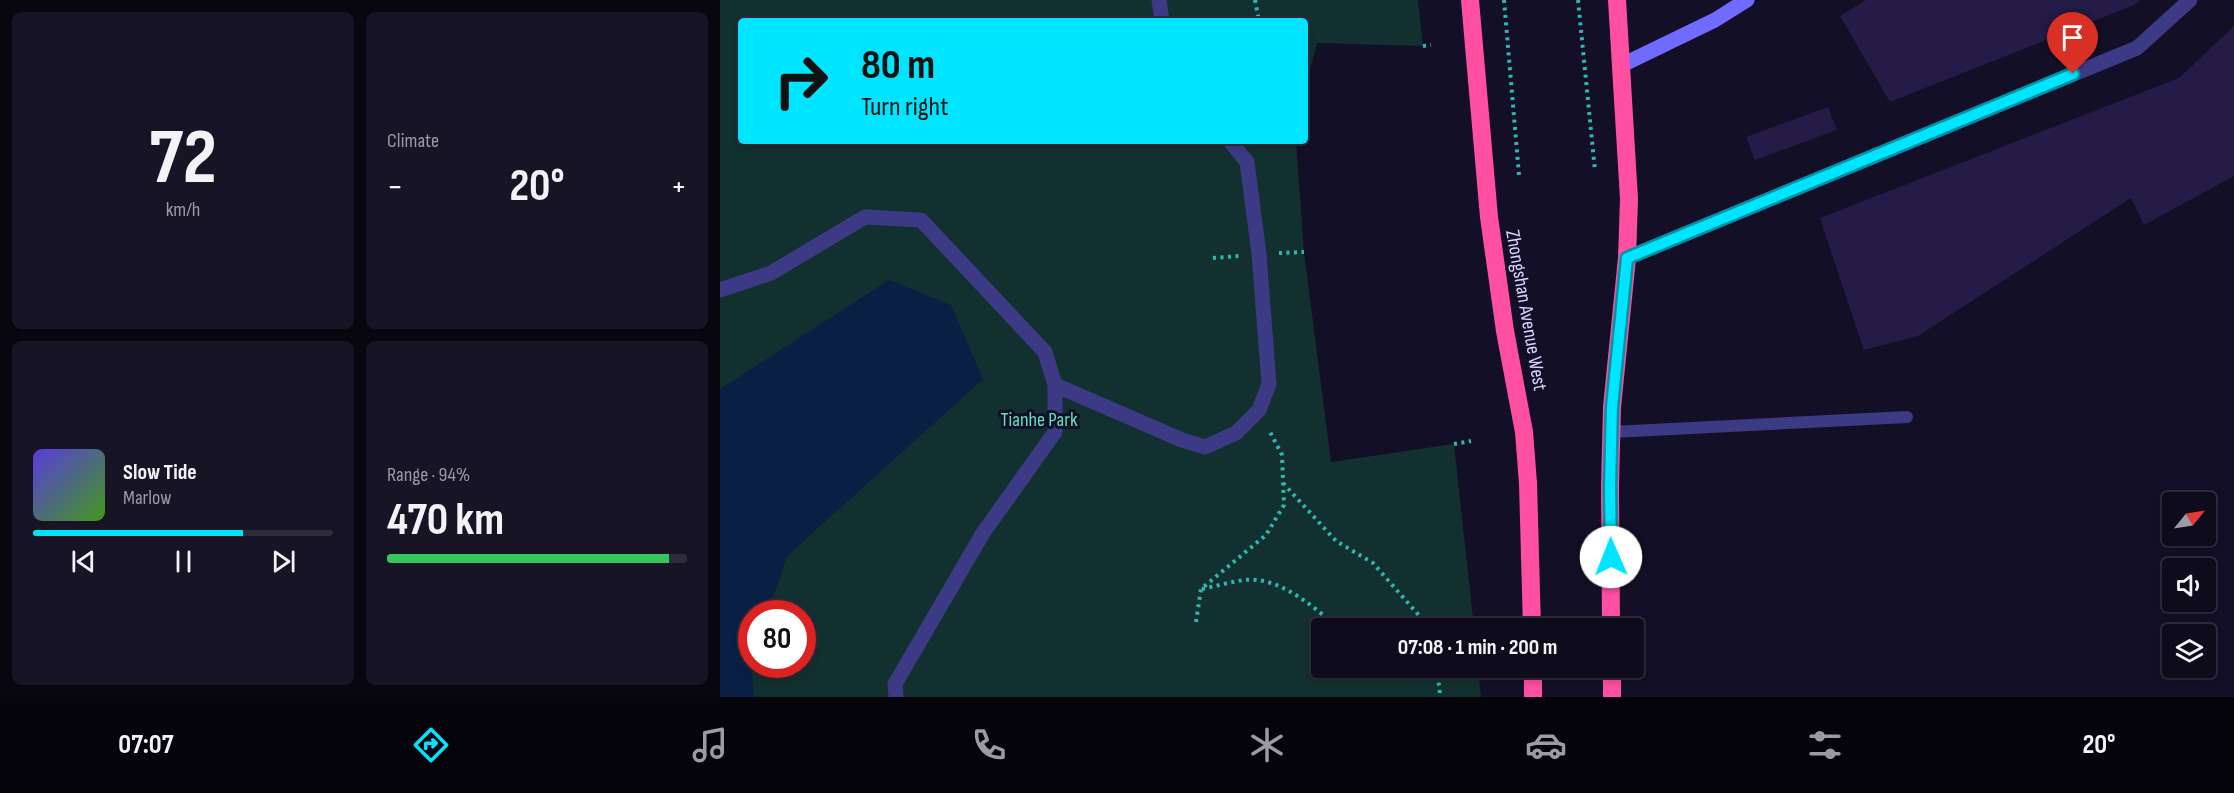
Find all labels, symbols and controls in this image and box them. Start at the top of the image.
pin [2047,12,2098,74]
icon: arrive [2056,21,2089,54]
text: 80 m [861,40,935,91]
icon: right [762,42,840,120]
text: Turn right [861,91,948,123]
text: 72 [149,112,217,205]
text: Climate [387,129,439,153]
text: 20° [509,159,565,214]
text: − [387,167,403,207]
text: + [671,167,687,207]
text: km/h [166,198,200,222]
street label: Zhongshan Avenue West [1500,228,1552,392]
park label: Tianhe Park [1000,408,1078,432]
text: Slow Tide [123,459,197,486]
text: Range · 94% [387,463,470,487]
text: Marlow [123,486,171,510]
north arrow [2162,492,2216,546]
map controls [2162,492,2216,678]
text: 470 km [387,493,504,548]
position arrow [1579,525,1643,589]
icon: previous [67,545,100,578]
icon: pause [167,545,200,578]
icon: next [267,545,300,578]
button: sound [2162,558,2216,612]
speed limit sign: 80 [738,600,816,678]
button: layers [2162,624,2216,678]
text: 07:08 · 1 min · 200 m [1398,634,1557,661]
icon: directions [410,724,452,766]
icon: music [689,724,731,766]
icon: phone [968,724,1010,766]
icon: climate [1246,724,1288,766]
icon: car [1525,724,1567,766]
icon: filters [1804,724,1846,766]
text: 07:07 [118,729,173,761]
text: 20° [2082,729,2116,761]

